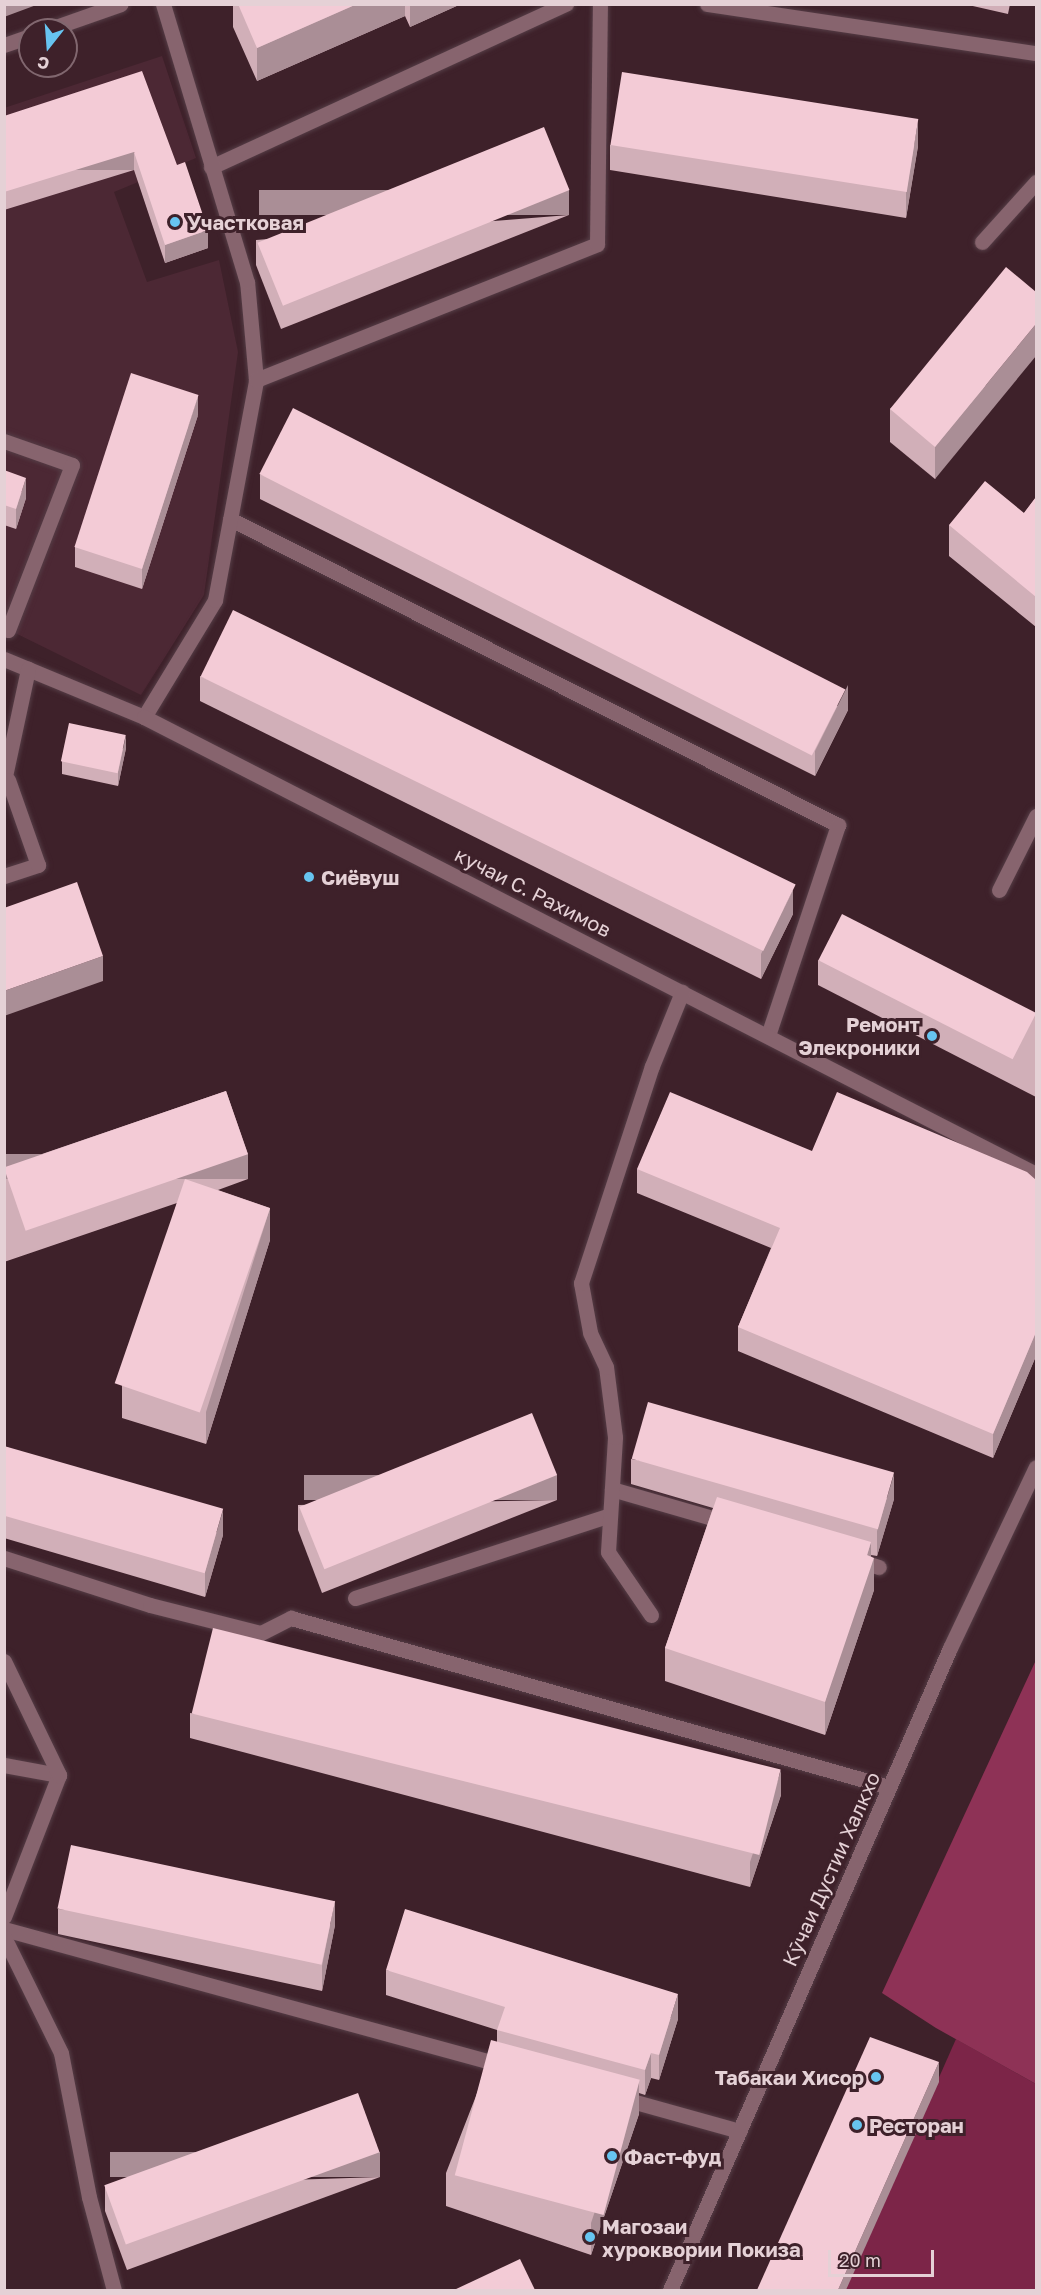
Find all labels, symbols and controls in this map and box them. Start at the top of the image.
north arrow [18,18,78,78]
text: С [35,52,52,75]
place label: Участковая [187,210,304,234]
marker: Участковая [168,215,182,229]
street label: кучаи С. Рахимов [451,842,615,942]
place label: Сиёвуш [321,865,399,889]
marker: Сиёвуш [302,870,316,884]
place label: Ремонт Элекроники [798,1012,920,1059]
marker: Ремонт Элекроники [925,1029,939,1043]
street label: Кӯчаи Дустии Халкхо [777,1768,885,1970]
place label: Табакаи Хисор [715,2065,864,2089]
marker: Табакаи Хисор [869,2070,883,2084]
place label: Ресторан [869,2113,964,2137]
marker: Ресторан [850,2118,864,2132]
place label: Фаст-фуд [624,2144,721,2168]
marker: Фаст-фуд [605,2149,619,2163]
place label: Магозаи хуроквории Покиза [602,2214,801,2261]
marker: Магозаи хуроквории Покиза [583,2230,597,2244]
scale bar [831,2238,938,2276]
text: 20 m [839,2249,881,2271]

